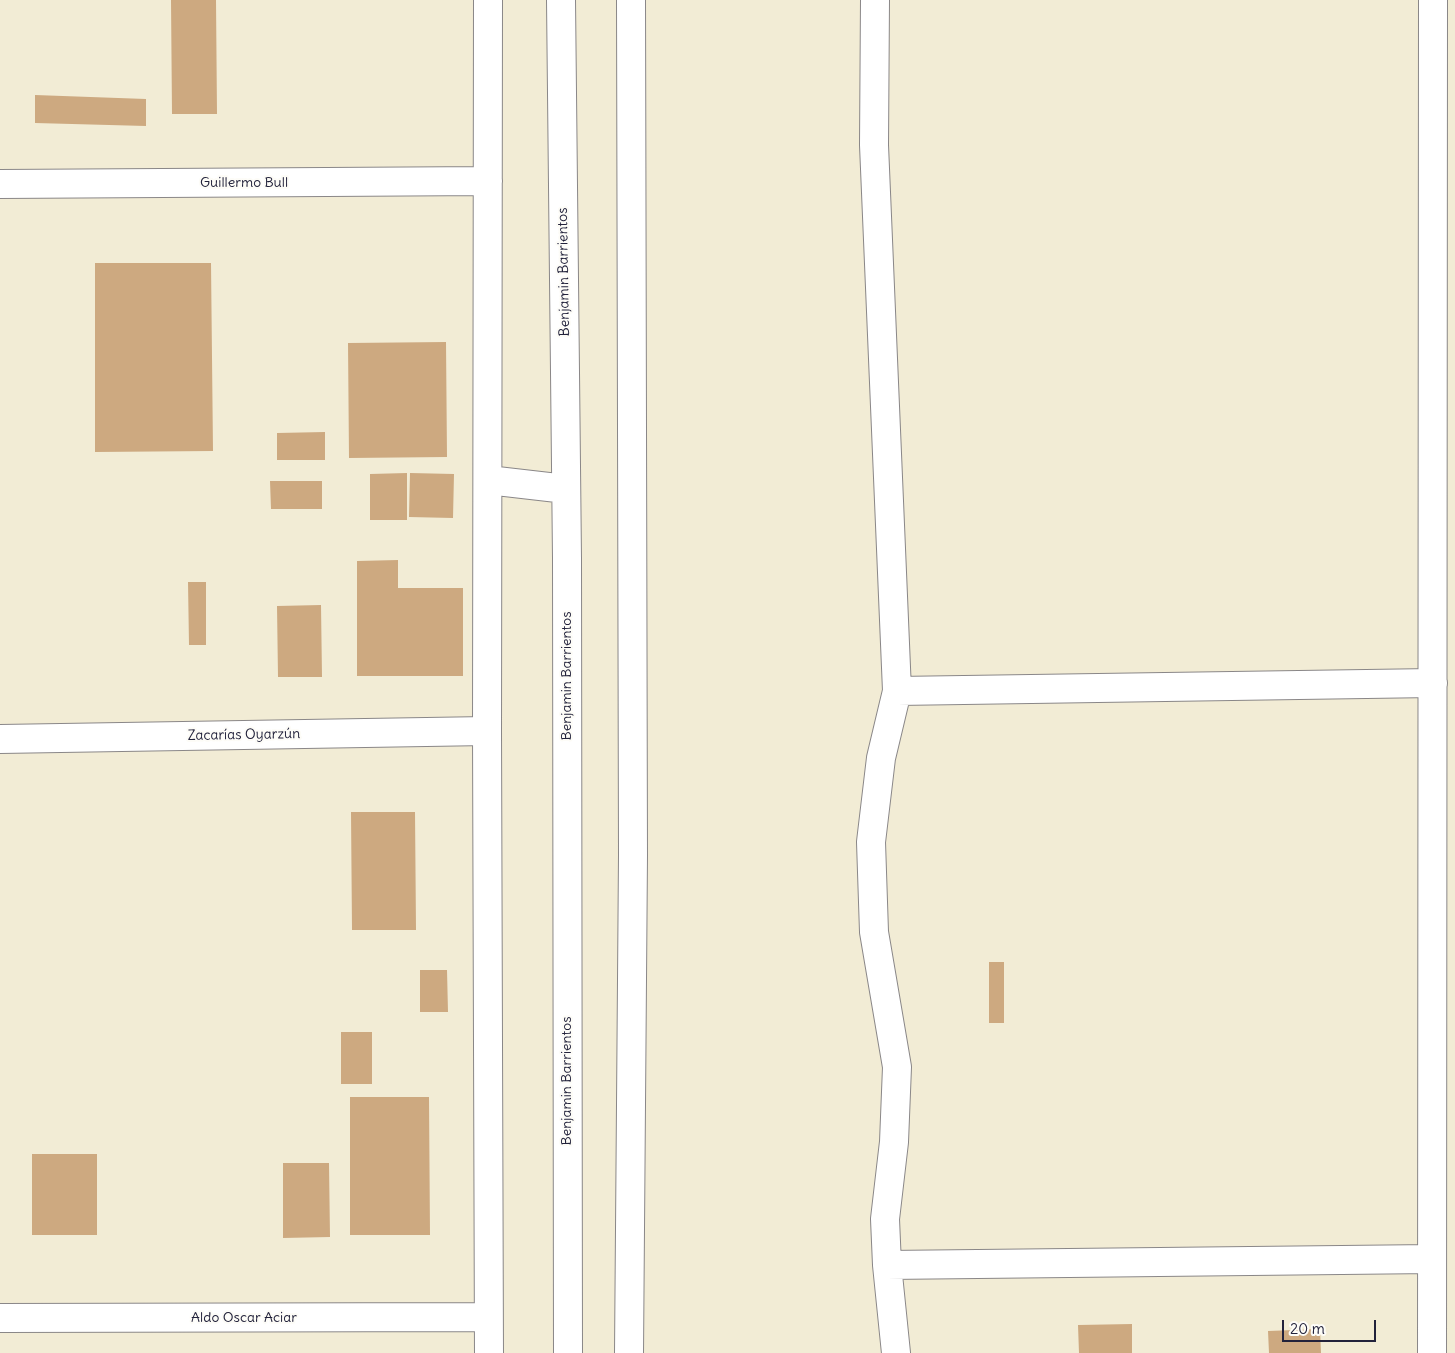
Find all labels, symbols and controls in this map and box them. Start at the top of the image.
street label: Guillermo Bull [200,175,288,191]
street label: Benjamin Barrientos [554,207,574,337]
street label: Benjamin Barrientos [559,612,575,740]
street label: Zacarías Oyarzún [188,726,300,744]
street label: Benjamin Barrientos [559,1017,575,1145]
street label: Aldo Oscar Aciar [191,1310,297,1326]
scale bar [1285,1310,1379,1342]
text: 20 m [1290,1319,1325,1338]

